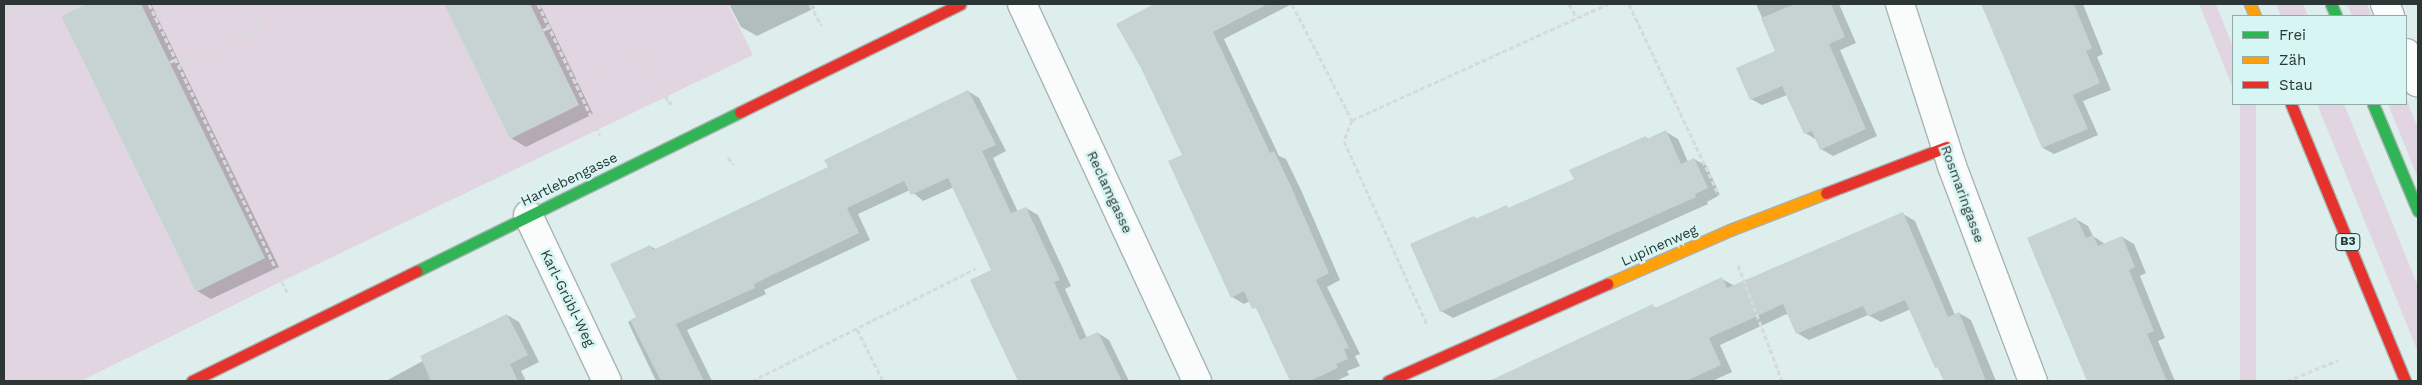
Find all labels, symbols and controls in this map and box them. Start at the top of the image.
legend [2232,15,2407,105]
text: Frei [2279,26,2306,44]
text: Zäh [2279,51,2306,69]
text: Stau [2279,76,2313,94]
street label: Rosmaringasse [1938,143,1988,245]
street label: Hartlebengasse [518,148,620,210]
street label: Reclamgasse [1084,148,1136,236]
street label: Lupinenweg [1618,221,1700,269]
road number: B3 [2334,232,2362,252]
street label: Karl-Grübl-Weg [537,247,599,349]

